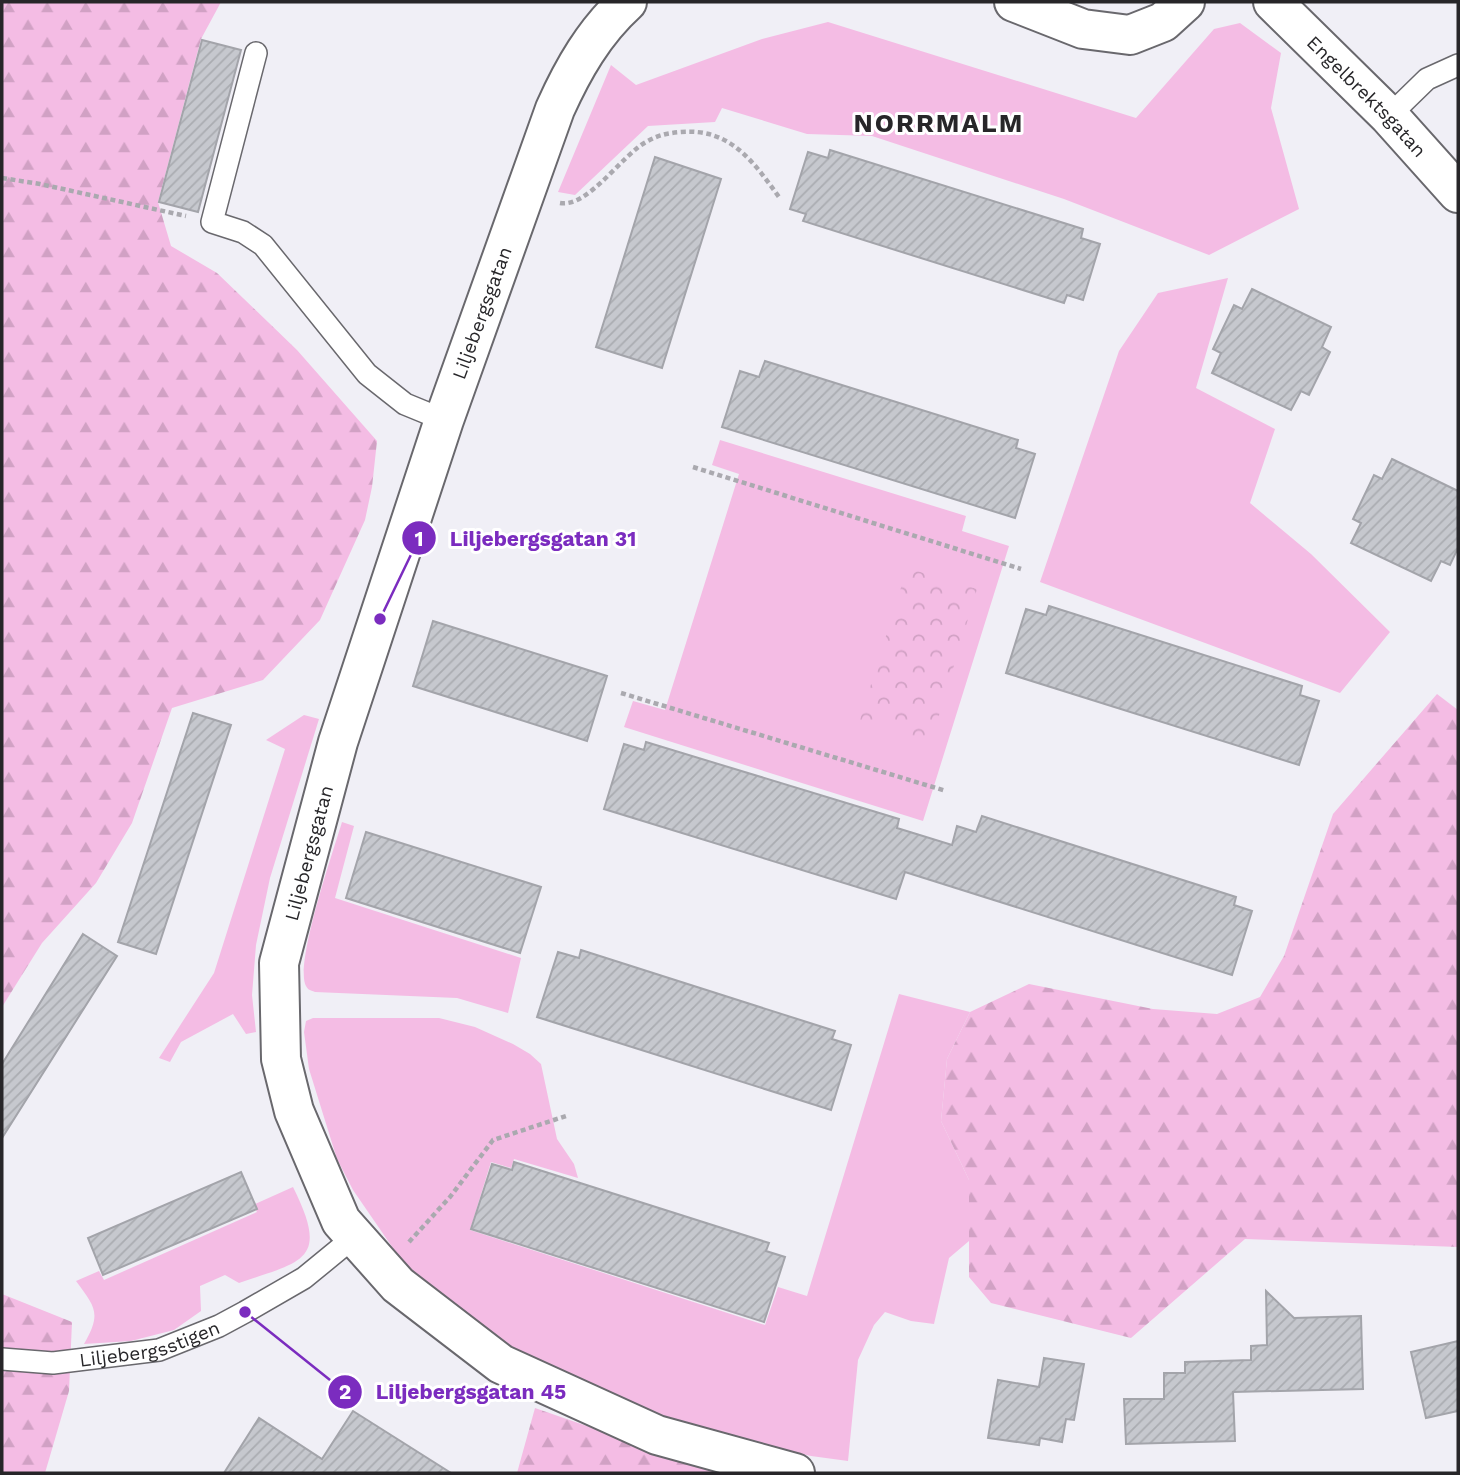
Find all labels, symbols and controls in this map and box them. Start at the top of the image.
street label: Engelbrektsgatan [1302,31,1431,162]
district label: NORRMALM [854,108,1024,138]
street label: Liljebergsgatan [447,244,517,382]
callout: Liljebergsgatan 31 [401,517,650,559]
text: 1 [414,526,424,551]
text: Liljebergsgatan 31 [450,526,636,551]
street label: Liljebergsgatan [280,783,338,923]
street label: Liljebergsstigen [78,1315,223,1371]
callout: Liljebergsgatan 45 [327,1371,581,1413]
text: 2 [339,1379,351,1404]
text: Liljebergsgatan 45 [376,1379,566,1404]

